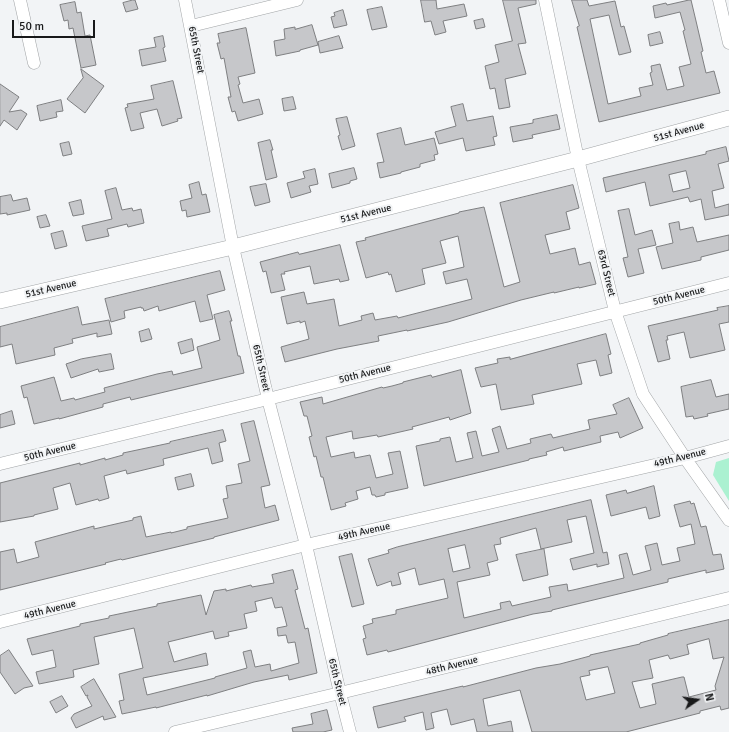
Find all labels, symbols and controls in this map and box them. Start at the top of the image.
scale bar [14,12,97,38]
text: 50 m [19,19,44,34]
street label: 65th Street [186,25,206,75]
street label: 51st Avenue [652,119,706,145]
street label: 51st Avenue [339,202,393,226]
street label: 63rd Street [594,248,618,298]
street label: 51st Avenue [24,277,78,301]
street label: 50th Avenue [652,284,706,308]
street label: 65th Street [250,343,272,393]
street label: 50th Avenue [338,362,392,386]
street label: 50th Avenue [23,440,77,464]
street label: 49th Avenue [653,446,707,470]
street label: 49th Avenue [337,520,391,544]
street label: 49th Avenue [23,598,77,622]
street label: 48th Avenue [425,654,479,678]
street label: 65th Street [325,657,349,707]
north arrow [677,680,717,720]
text: N [702,692,716,702]

